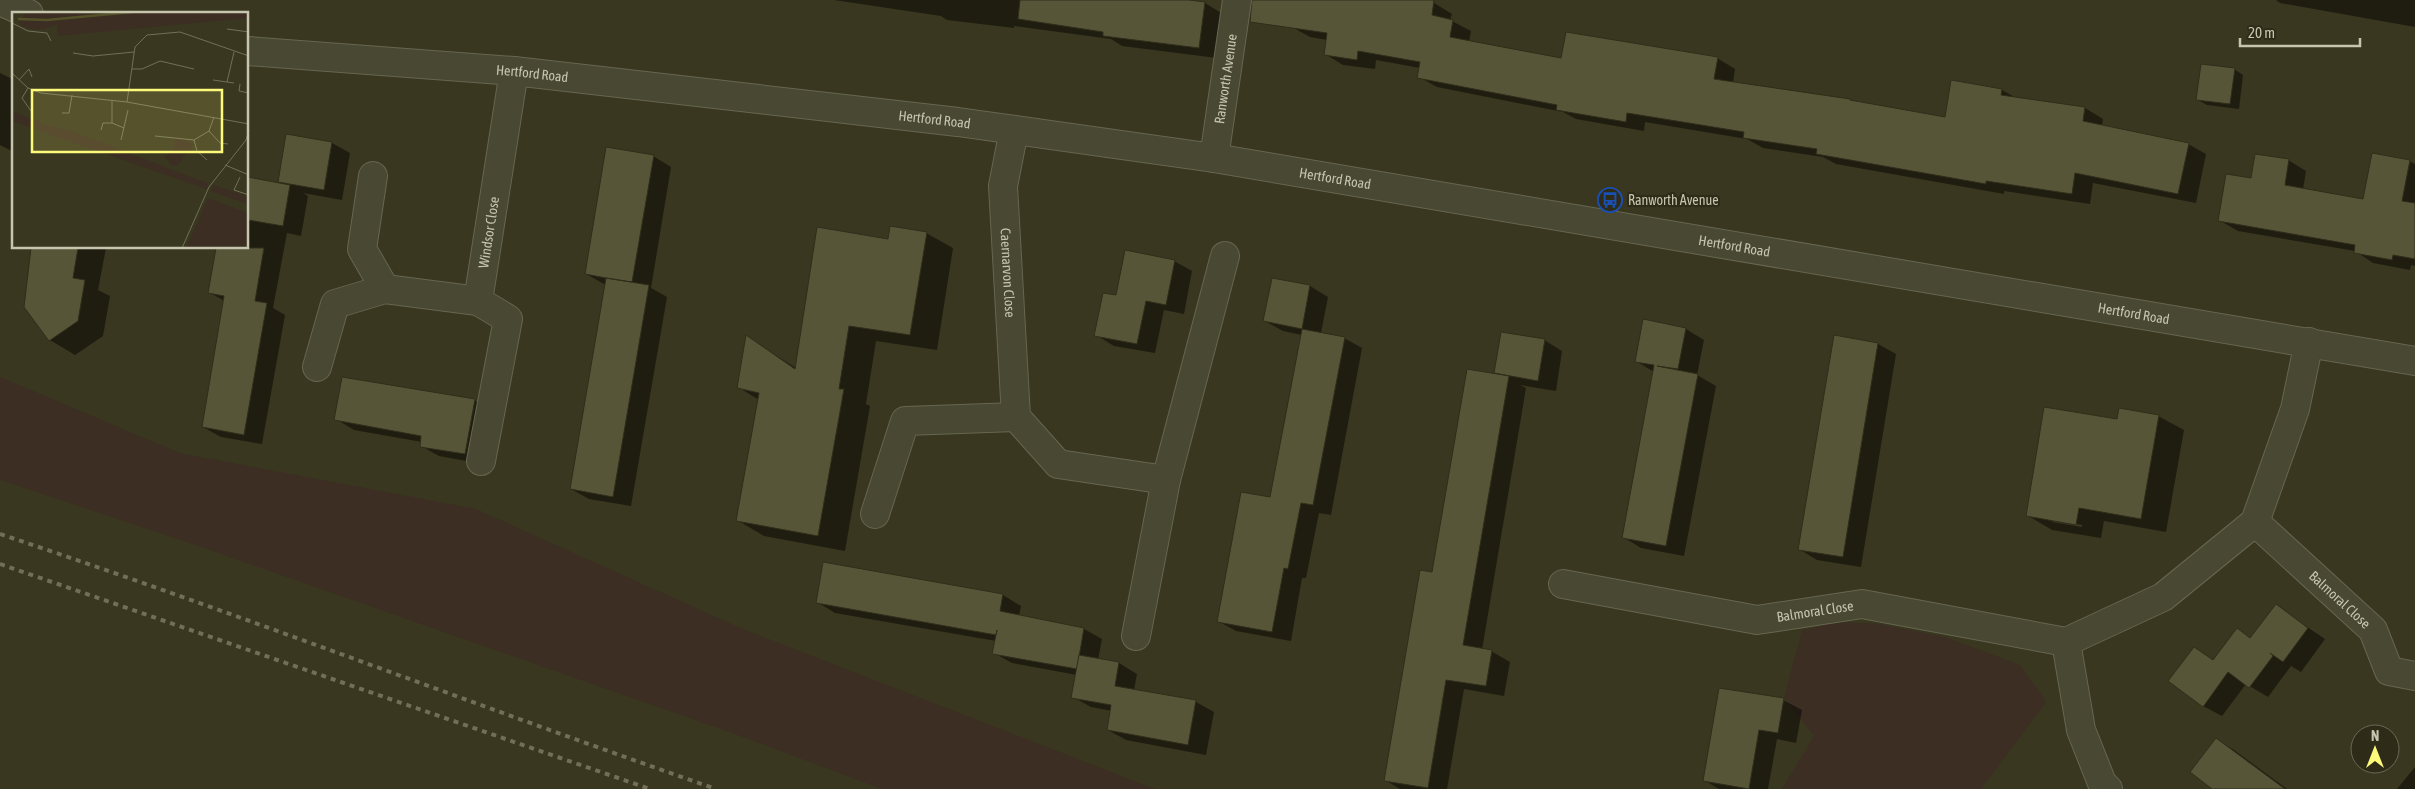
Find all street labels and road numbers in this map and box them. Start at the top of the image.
street label: Ranworth Avenue [1211,33,1240,125]
street label: Hertford Road [495,62,569,85]
street label: Hertford Road [898,107,972,132]
street label: Hertford Road [1298,165,1372,192]
street label: Windsor Close [475,195,502,269]
street label: Caernarvon Close [997,228,1018,318]
street label: Hertford Road [1697,232,1771,260]
street label: Hertford Road [2097,300,2171,327]
street label: Balmoral Close [2306,568,2374,632]
street label: Balmoral Close [1776,597,1854,625]

